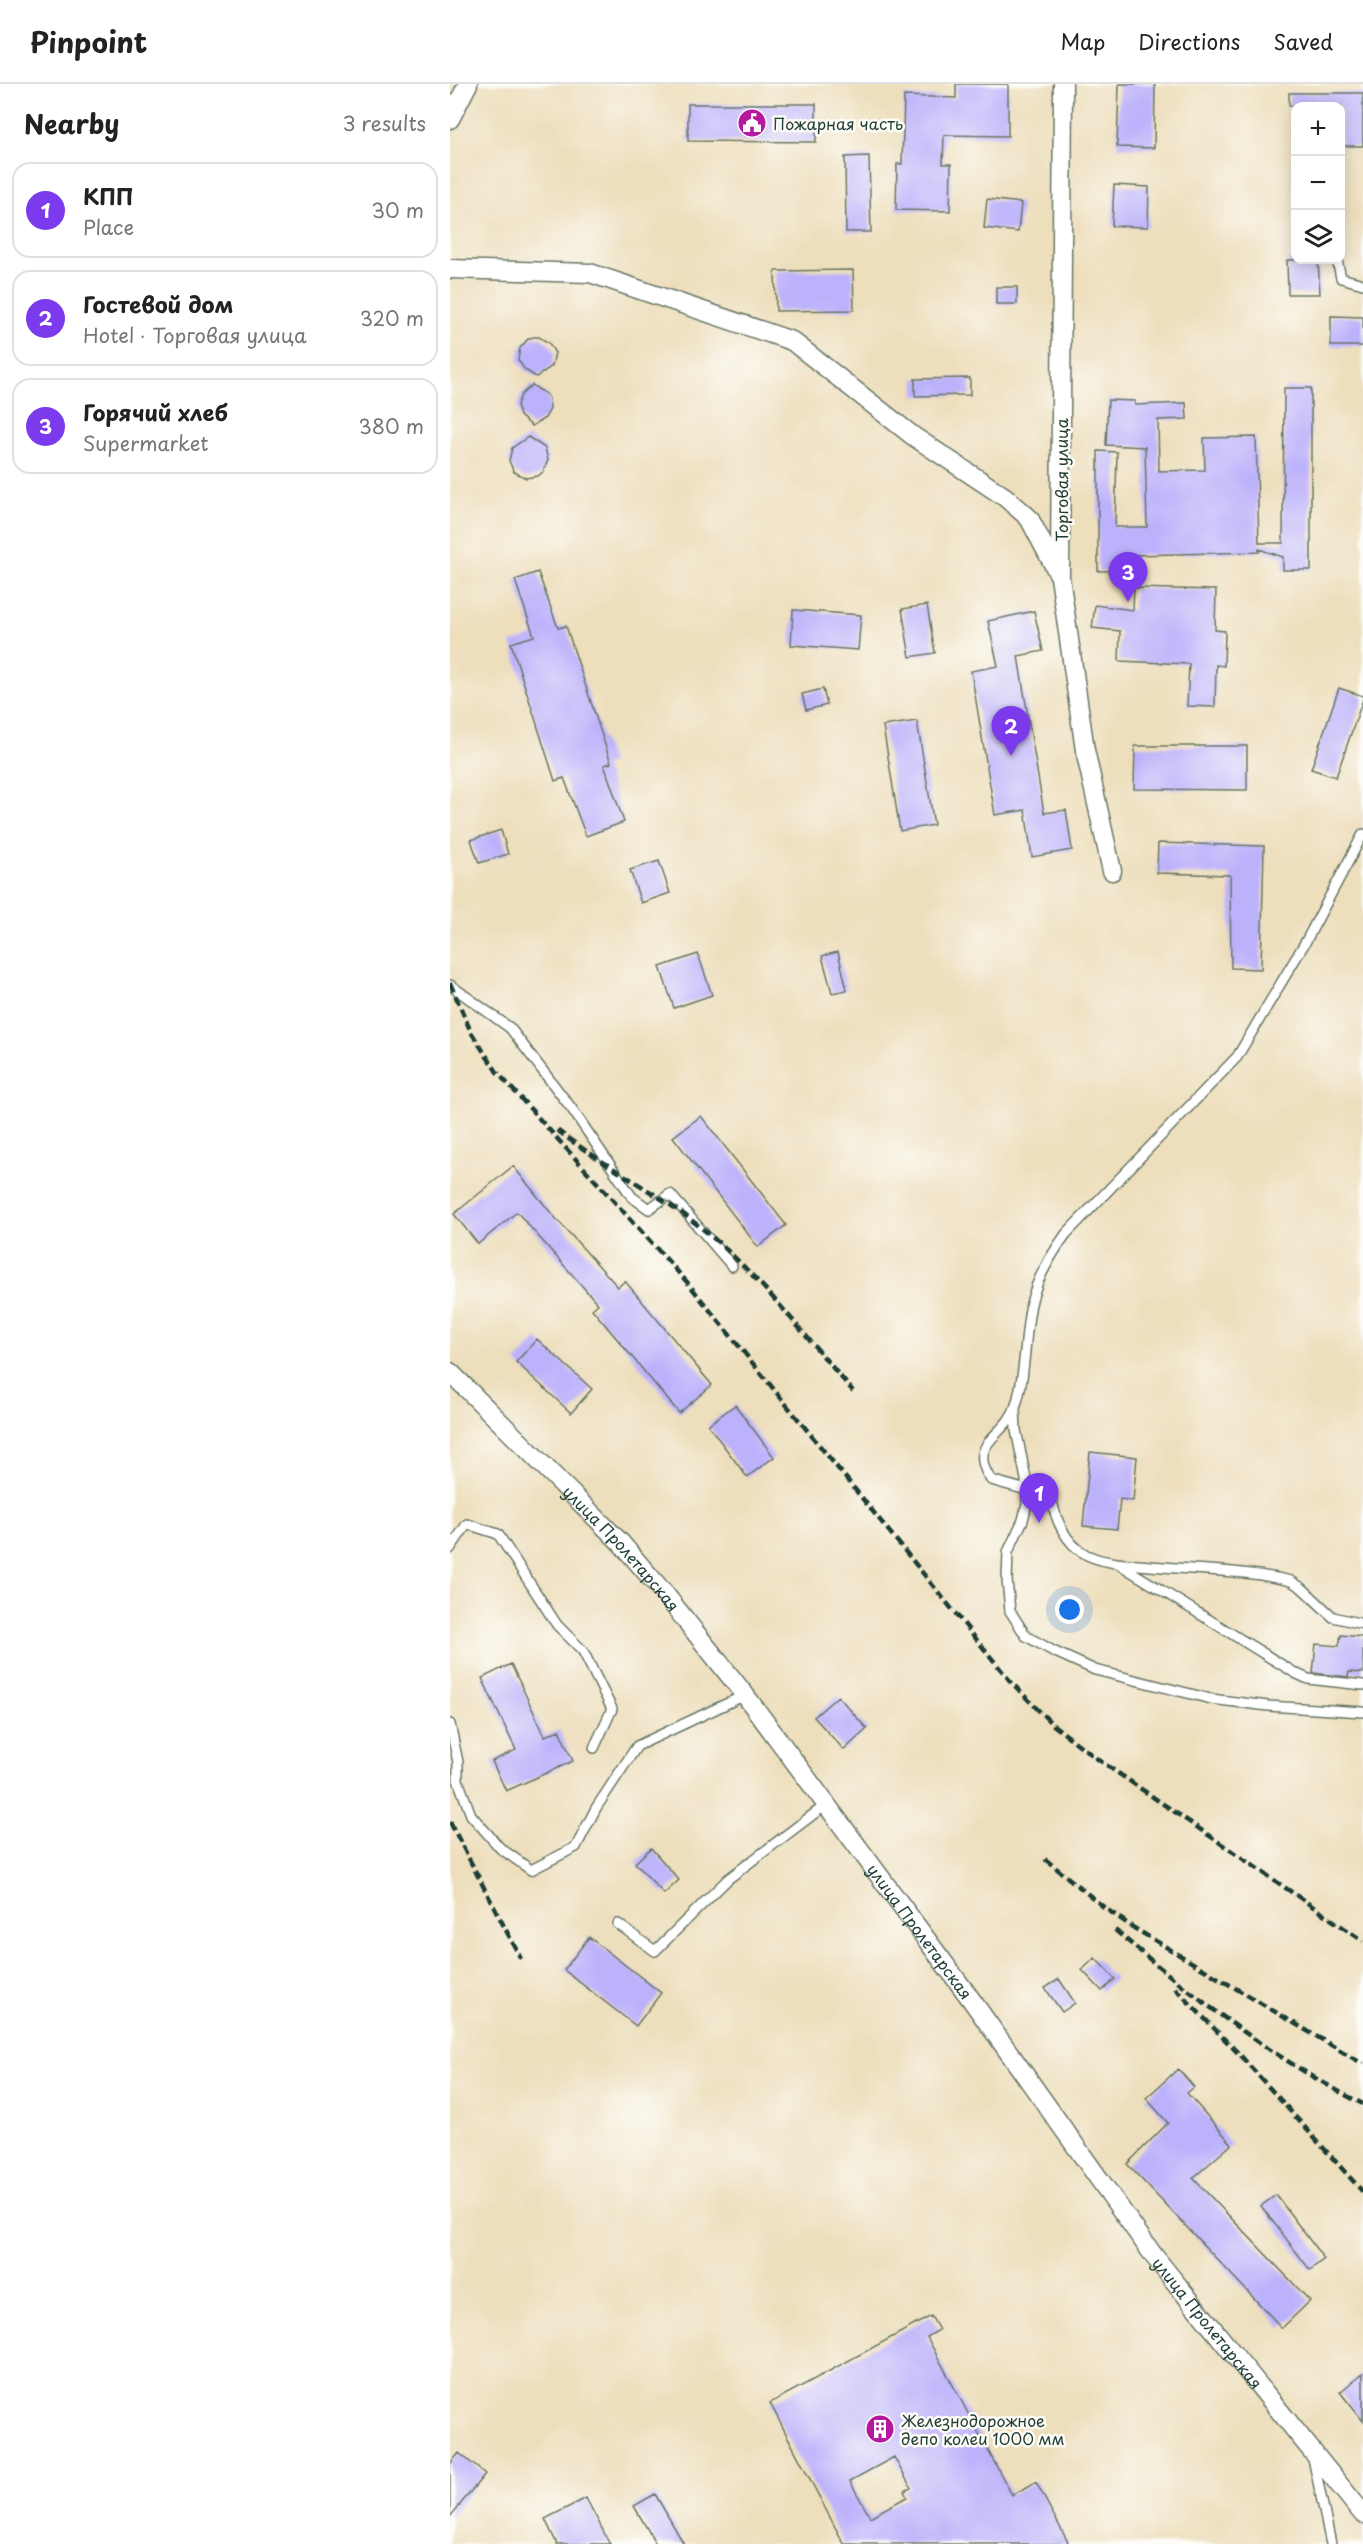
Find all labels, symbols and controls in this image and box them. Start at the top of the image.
text: Pinpoint [30,20,147,63]
text: Map [1060,25,1105,57]
text: Directions [1138,25,1240,57]
text: Saved [1273,25,1333,57]
map controls [1291,102,1345,264]
button: + [1291,102,1345,156]
text: Nearby [24,104,119,143]
public building icon: Пожарная часть [736,107,768,139]
text: 3 results [343,108,426,138]
place label: Пожарная часть [773,111,903,135]
button: − [1291,156,1345,210]
text: КПП [83,179,134,212]
text: 1 [41,195,50,225]
text: 30 m [371,195,424,225]
button: layers [1291,210,1345,264]
text: Place [83,212,134,242]
text: Гостевой дом [83,287,233,320]
text: 2 [38,303,53,333]
text: 320 m [360,303,424,333]
text: Hotel · Торговая улица [83,320,307,350]
text: Горячий хлеб [83,395,228,428]
text: 3 [39,411,52,441]
text: 380 m [358,411,424,441]
street label: Торговая улица [1049,418,1073,542]
text: Supermarket [83,428,209,458]
pin: 3 [1108,552,1148,602]
pin: 2 [992,706,1030,756]
pin: 1 [1020,1474,1058,1523]
street label: улица Пролетарская [558,1480,686,1616]
your location [1055,1595,1084,1624]
street label: улица Пролетарская [862,1858,979,2004]
street label: улица Пролетарская [1147,2251,1269,2394]
place label: Железнодорожное депо колеи 1000 мм [901,2408,1065,2450]
building icon: Железнодорожное депо колеи 1000 мм [864,2413,896,2445]

